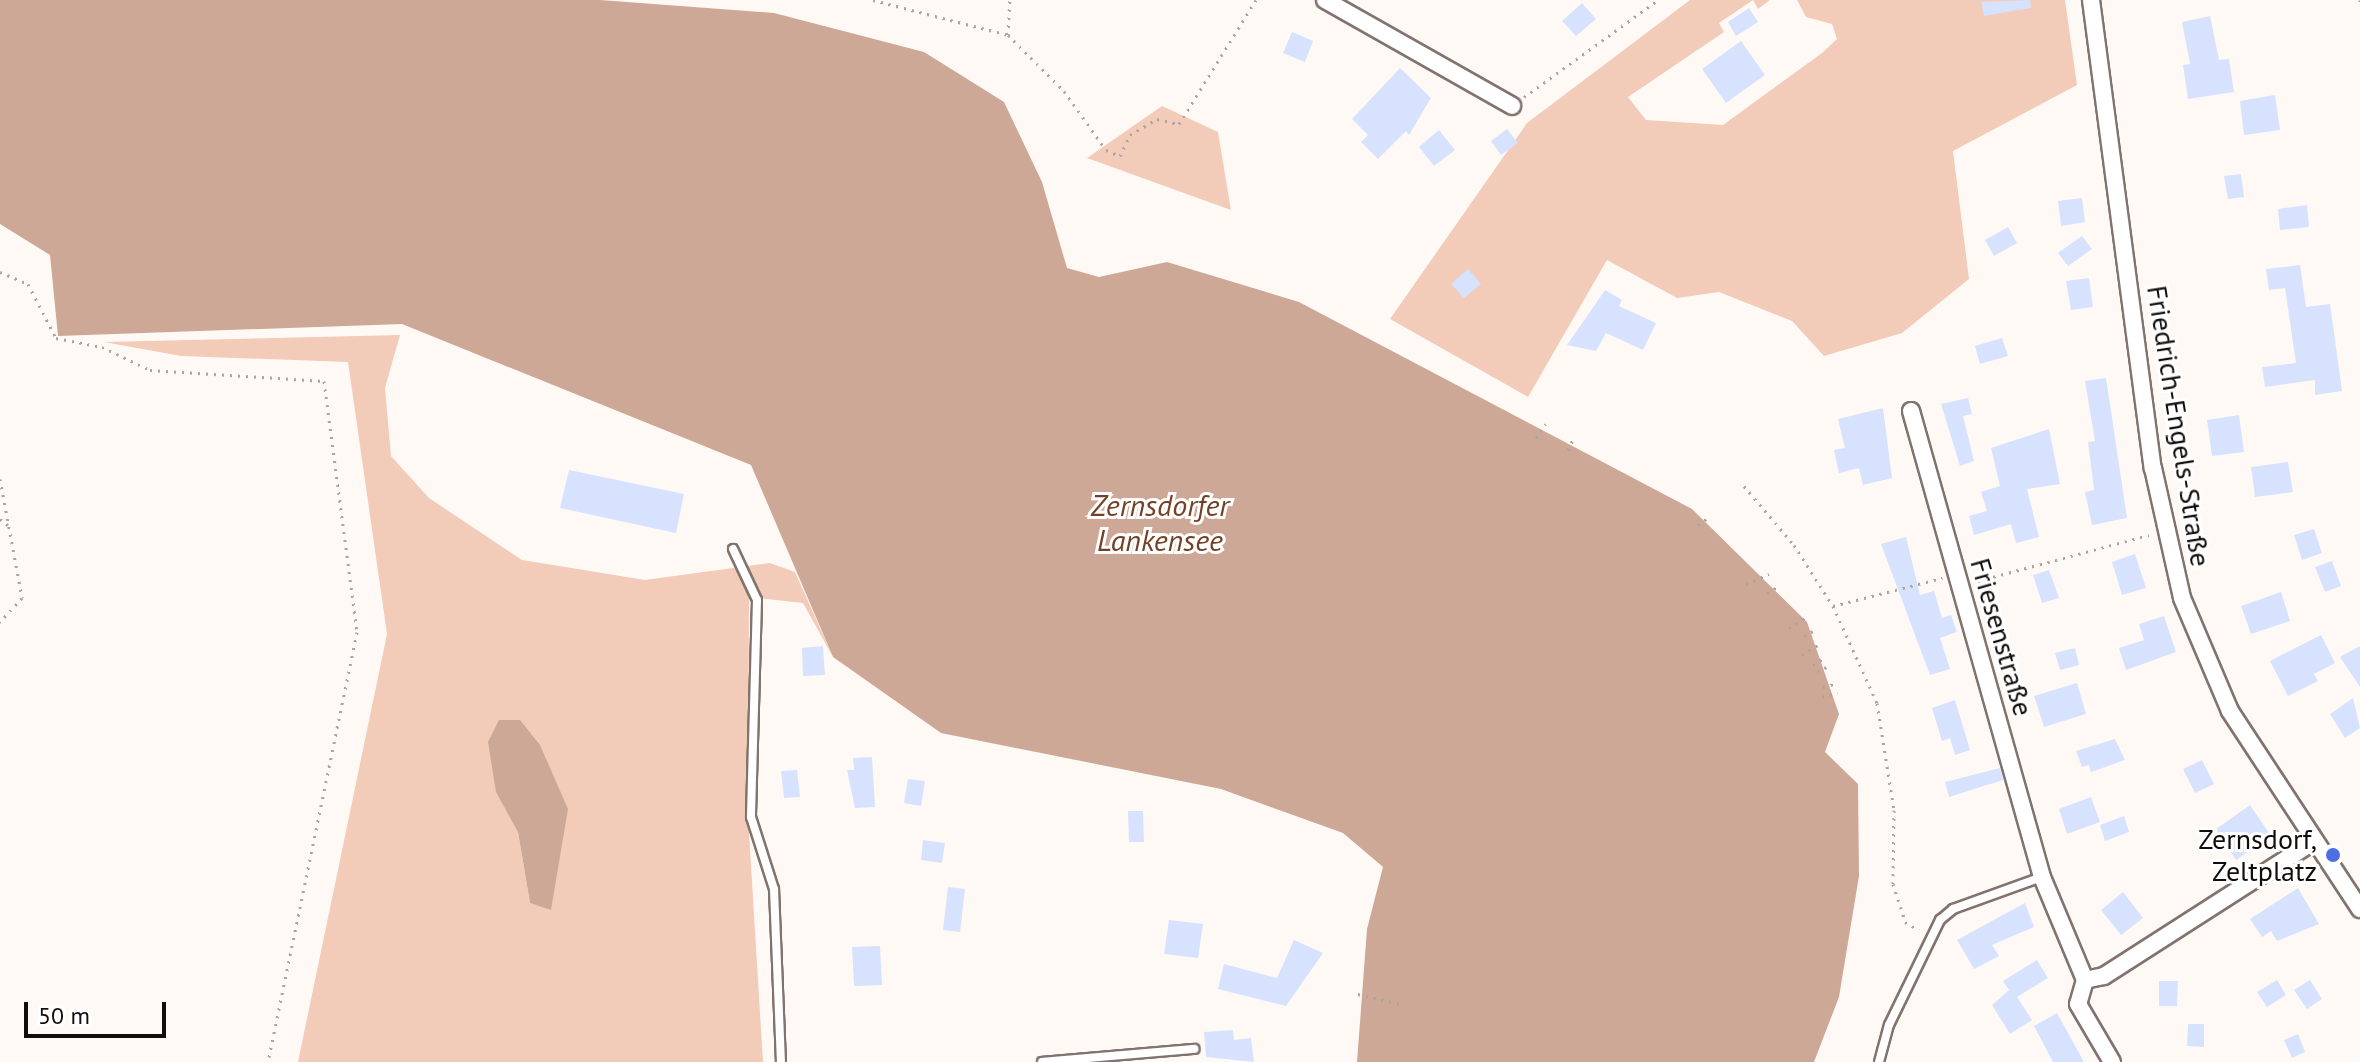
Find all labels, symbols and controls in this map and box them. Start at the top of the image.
street label: Friedrich-Engels-Straße [2140,283,2218,569]
water label: Zernsdorfer Lankensee [1091,487,1229,558]
street label: Friesenstraße [1963,554,2041,720]
place label: Zernsdorf, Zeltplatz [2198,822,2317,888]
marker: Zernsdorf, Zeltplatz [2324,846,2342,864]
scale bar [28,986,170,1036]
text: 50 m [38,1000,90,1031]

